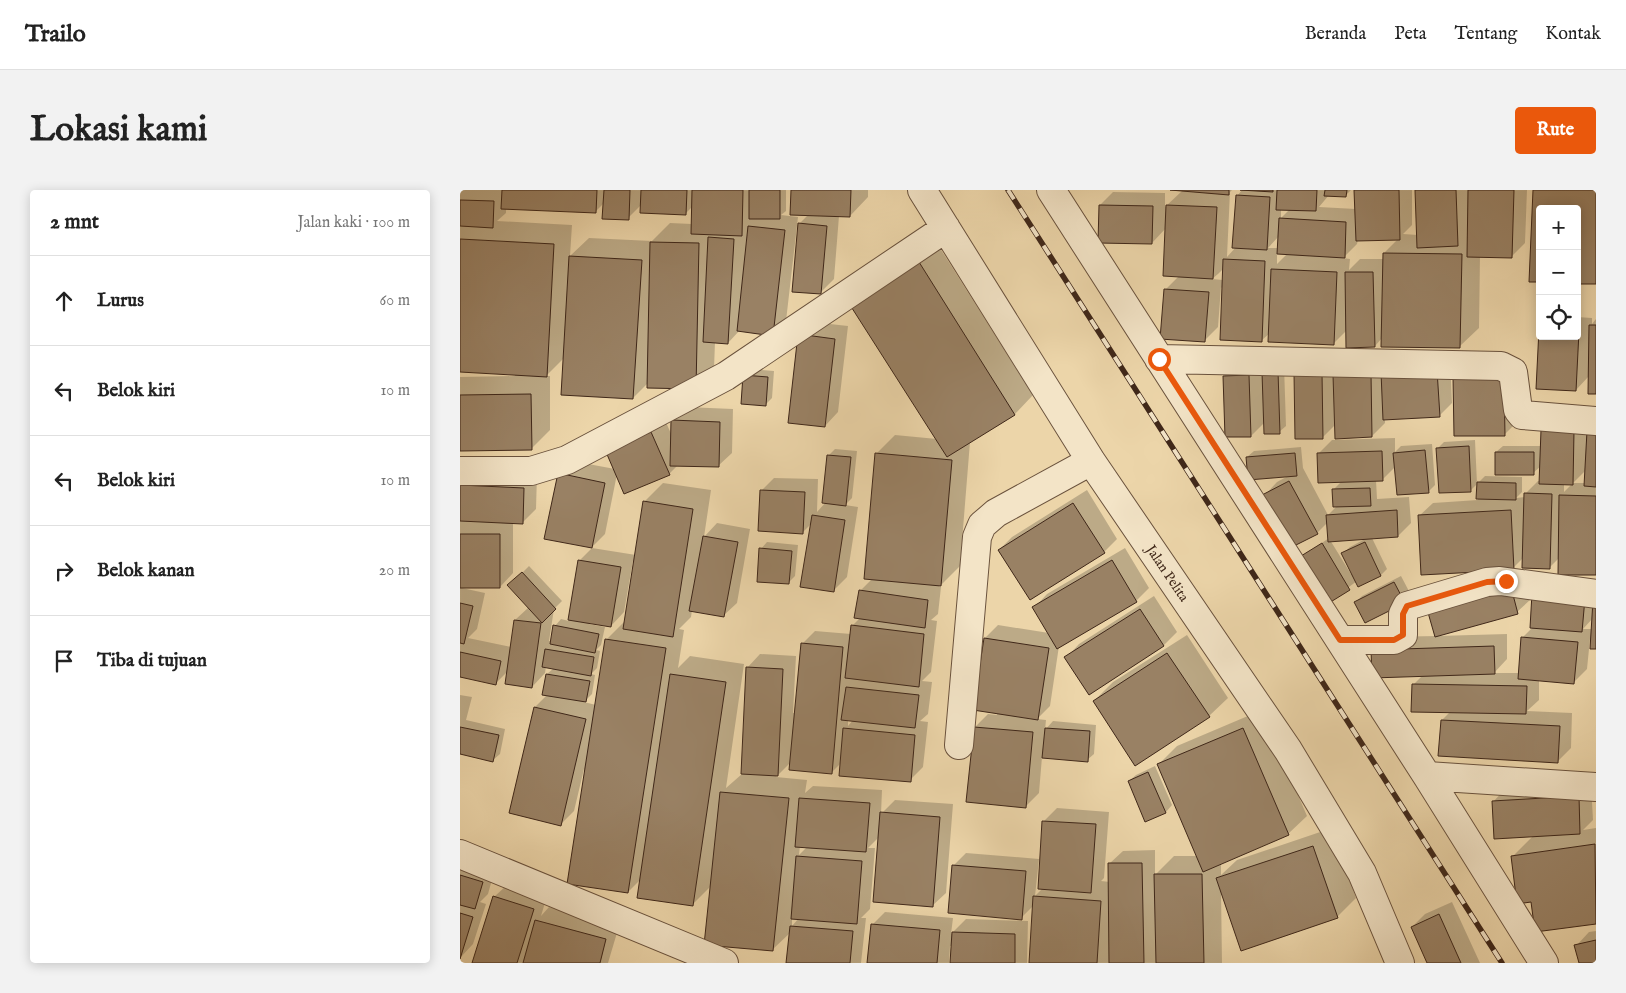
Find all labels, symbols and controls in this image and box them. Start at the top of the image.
text: Trailo [25,19,86,50]
text: Beranda [1305,23,1366,46]
text: Peta [1394,23,1427,46]
text: Tentang [1455,23,1517,46]
text: Kontak [1545,23,1601,46]
button: Rute [1515,107,1596,154]
text: Lokasi kami [30,108,207,153]
map controls [1536,205,1581,340]
button: + [1536,205,1581,250]
text: 2 mnt [50,209,99,236]
text: Jalan kaki · 100 m [297,213,410,233]
button: − [1536,250,1581,295]
icon: ahead [50,287,78,315]
text: Lurus [97,289,144,313]
text: 60 m [380,291,410,311]
button: locate [1536,295,1581,340]
route start [1148,348,1171,371]
icon: left [50,377,78,405]
text: Belok kiri [97,379,175,403]
text: 10 m [380,381,410,401]
icon: left [50,467,78,495]
text: Belok kiri [97,469,175,493]
text: 10 m [380,471,410,491]
street label: Jalan Pelita [1141,540,1193,606]
icon: right [50,557,78,585]
text: Belok kanan [97,559,195,583]
text: 20 m [379,561,410,581]
route end [1495,570,1518,593]
icon: arrive [50,647,78,675]
text: Tiba di tujuan [97,649,207,673]

